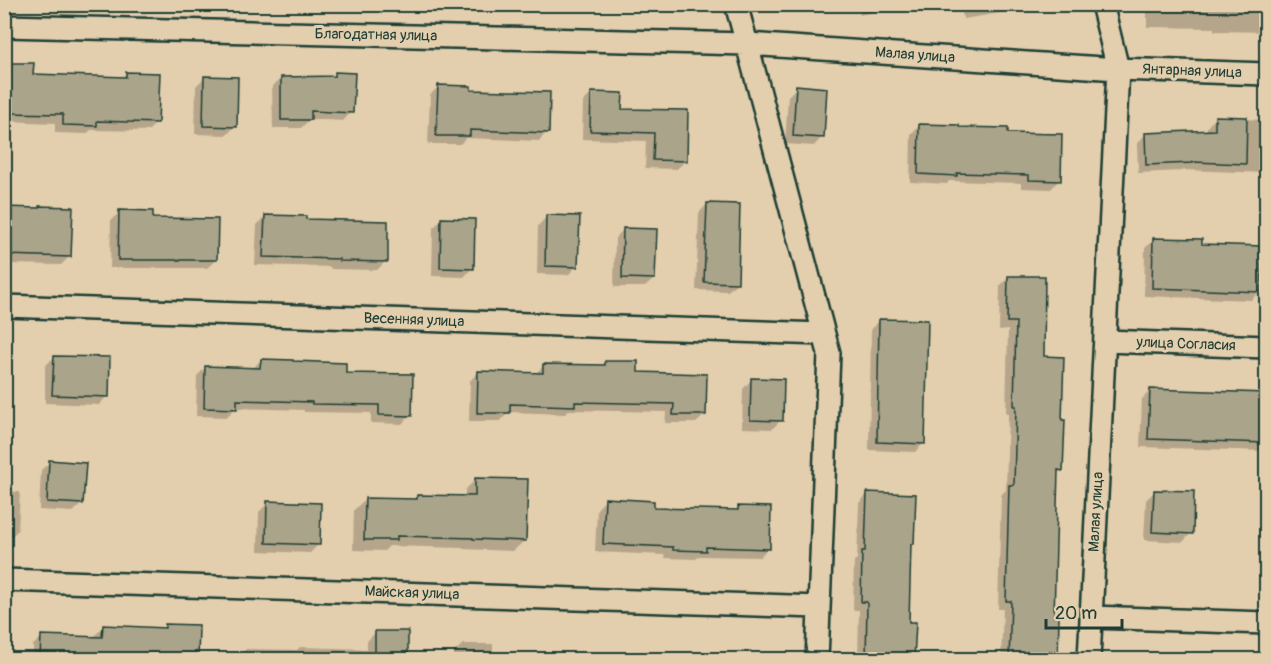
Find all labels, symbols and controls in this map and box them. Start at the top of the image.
street label: Благодатная улица [315,24,437,46]
street label: Малая улица [874,43,956,67]
street label: Янтарная улица [1142,60,1242,82]
street label: Весенняя улица [363,309,465,331]
street label: улица Согласия [1135,333,1236,355]
street label: Малая улица [1084,471,1108,553]
street label: Майская улица [364,582,460,604]
scale bar [1046,592,1122,630]
text: 20 m [1055,602,1097,625]

